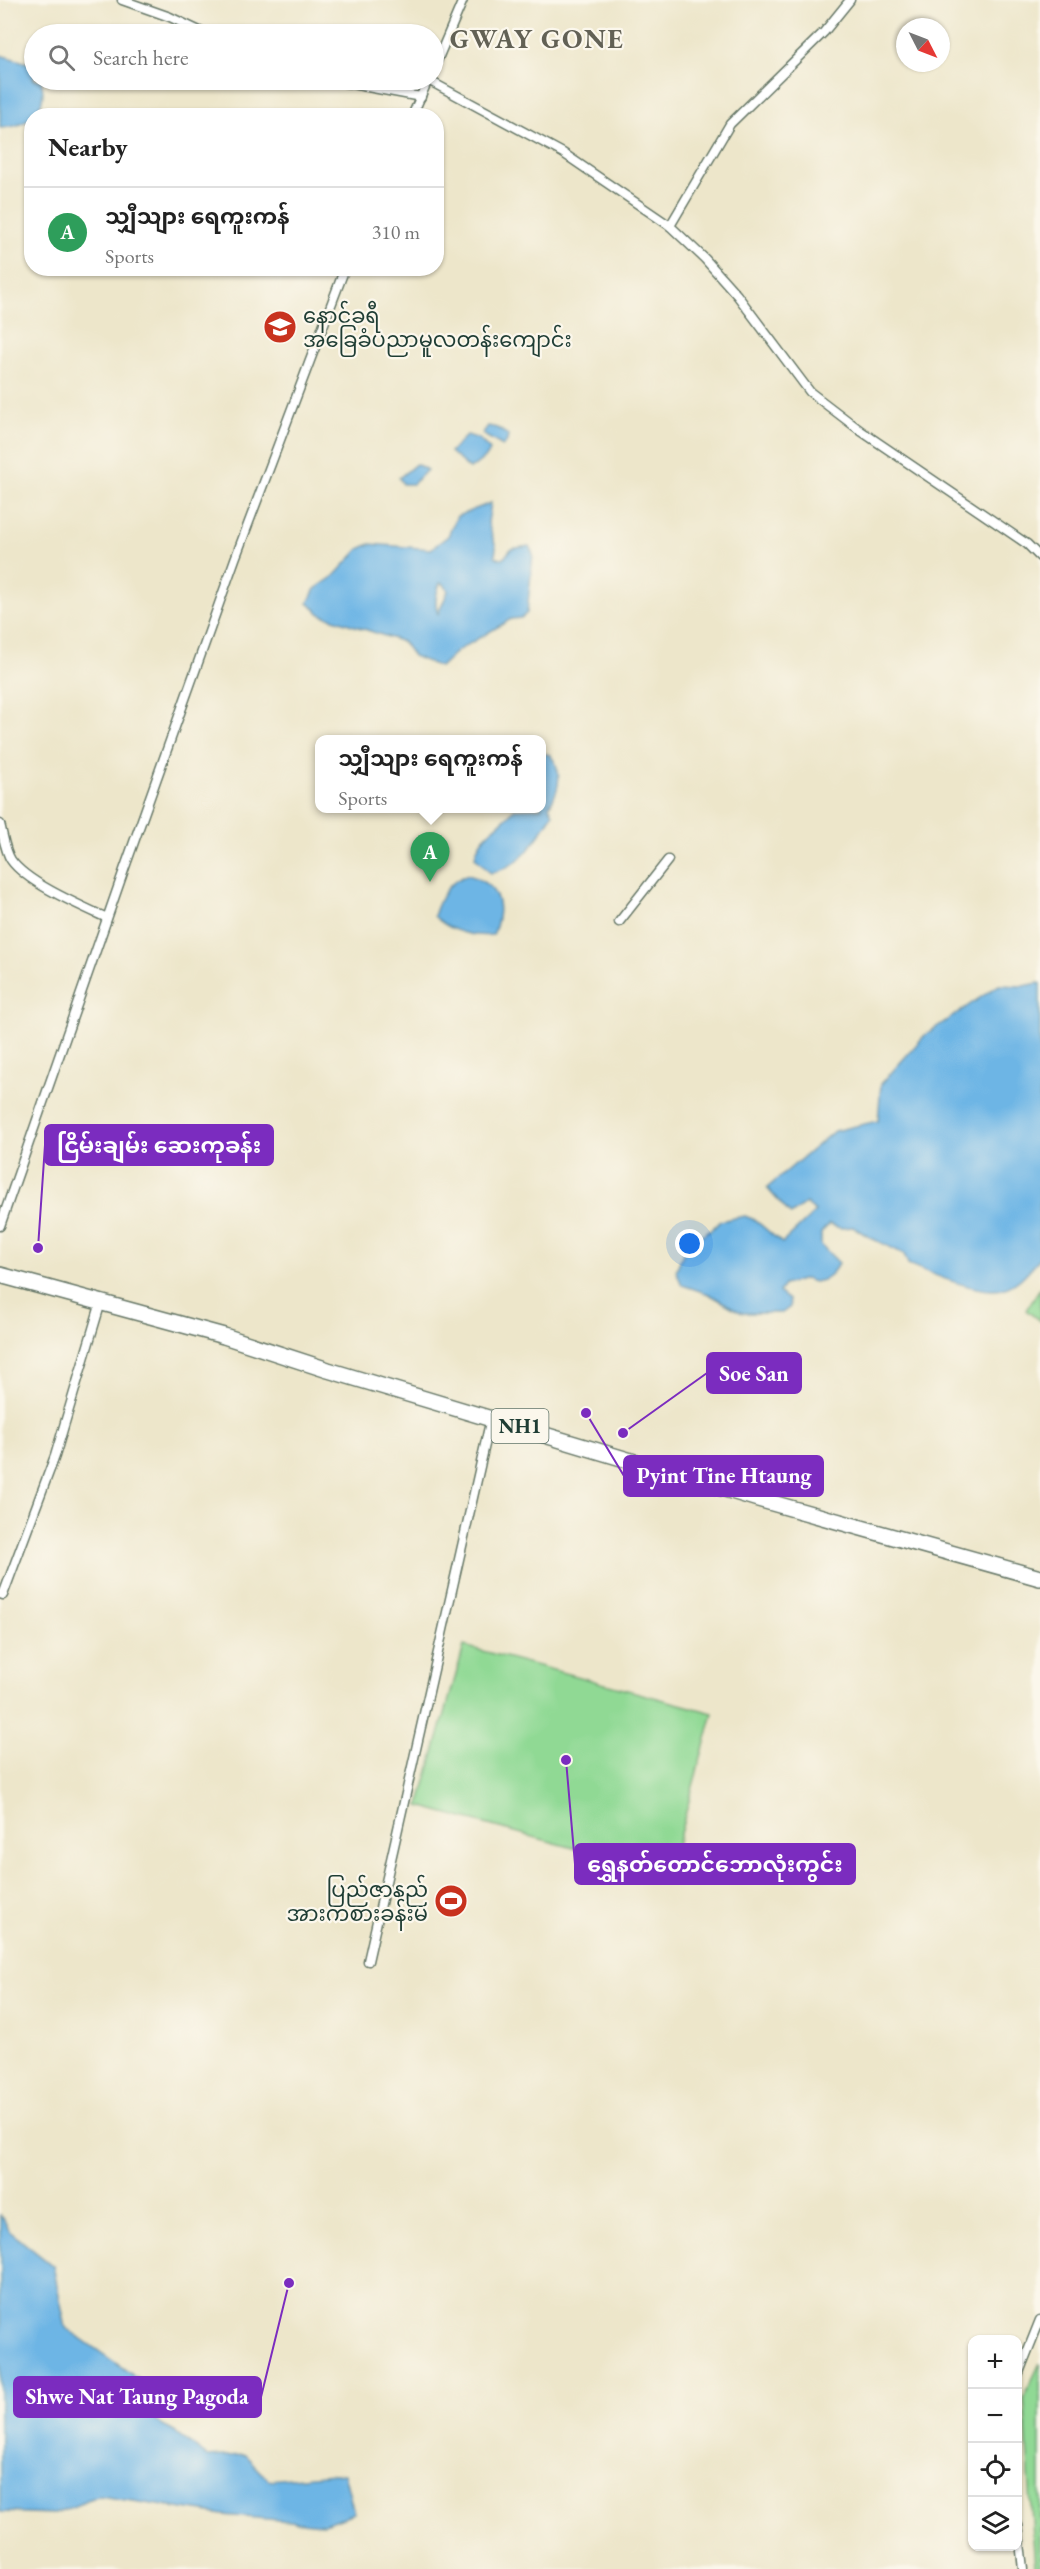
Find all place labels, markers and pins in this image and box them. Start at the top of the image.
place label: နောင်ခရီ အခြေခံပညာမူလတန်းကျောင်း [303,300,572,358]
school or university icon: နောင်ခရီ အခြေခံပညာမူလတန်းကျောင်း [262,309,298,345]
pin: A [410,832,450,882]
callout: ငြိမ်းချမ်း ဆေးကုခန်း [45,1125,273,1165]
callout: Soe San [707,1353,801,1393]
callout: Pyint Tine Htaung [624,1456,823,1496]
callout: ရွှေနတ်တောင်ဘောလုံးကွင်း [575,1844,855,1884]
place label: ပြည်ဇာနည် အားကစားခန်းမ [287,1874,428,1931]
sports icon: ပြည်ဇာနည် အားကစားခန်းမ [433,1883,469,1919]
callout: Shwe Nat Taung Pagoda [14,2377,261,2417]

